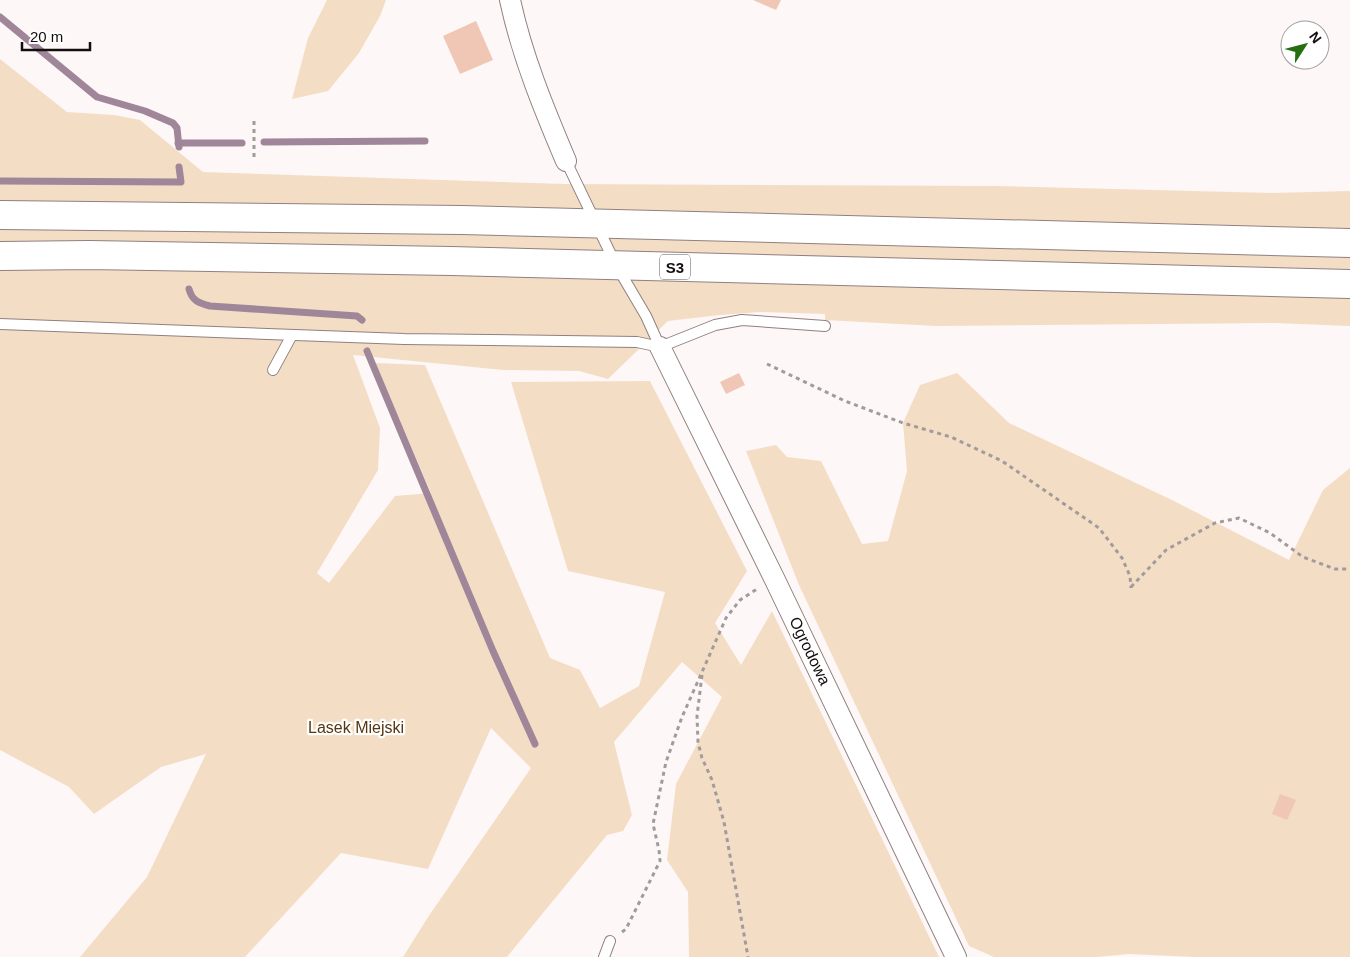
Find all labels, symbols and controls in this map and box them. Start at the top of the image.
scale bar [22,20,90,52]
north arrow [1280,20,1330,70]
text: 20 m [30,28,63,45]
text: N [1306,29,1325,46]
road number: S3 [660,254,690,280]
street label: Ogrodowa [786,614,834,688]
park label: Lasek Miejski [308,719,404,736]

